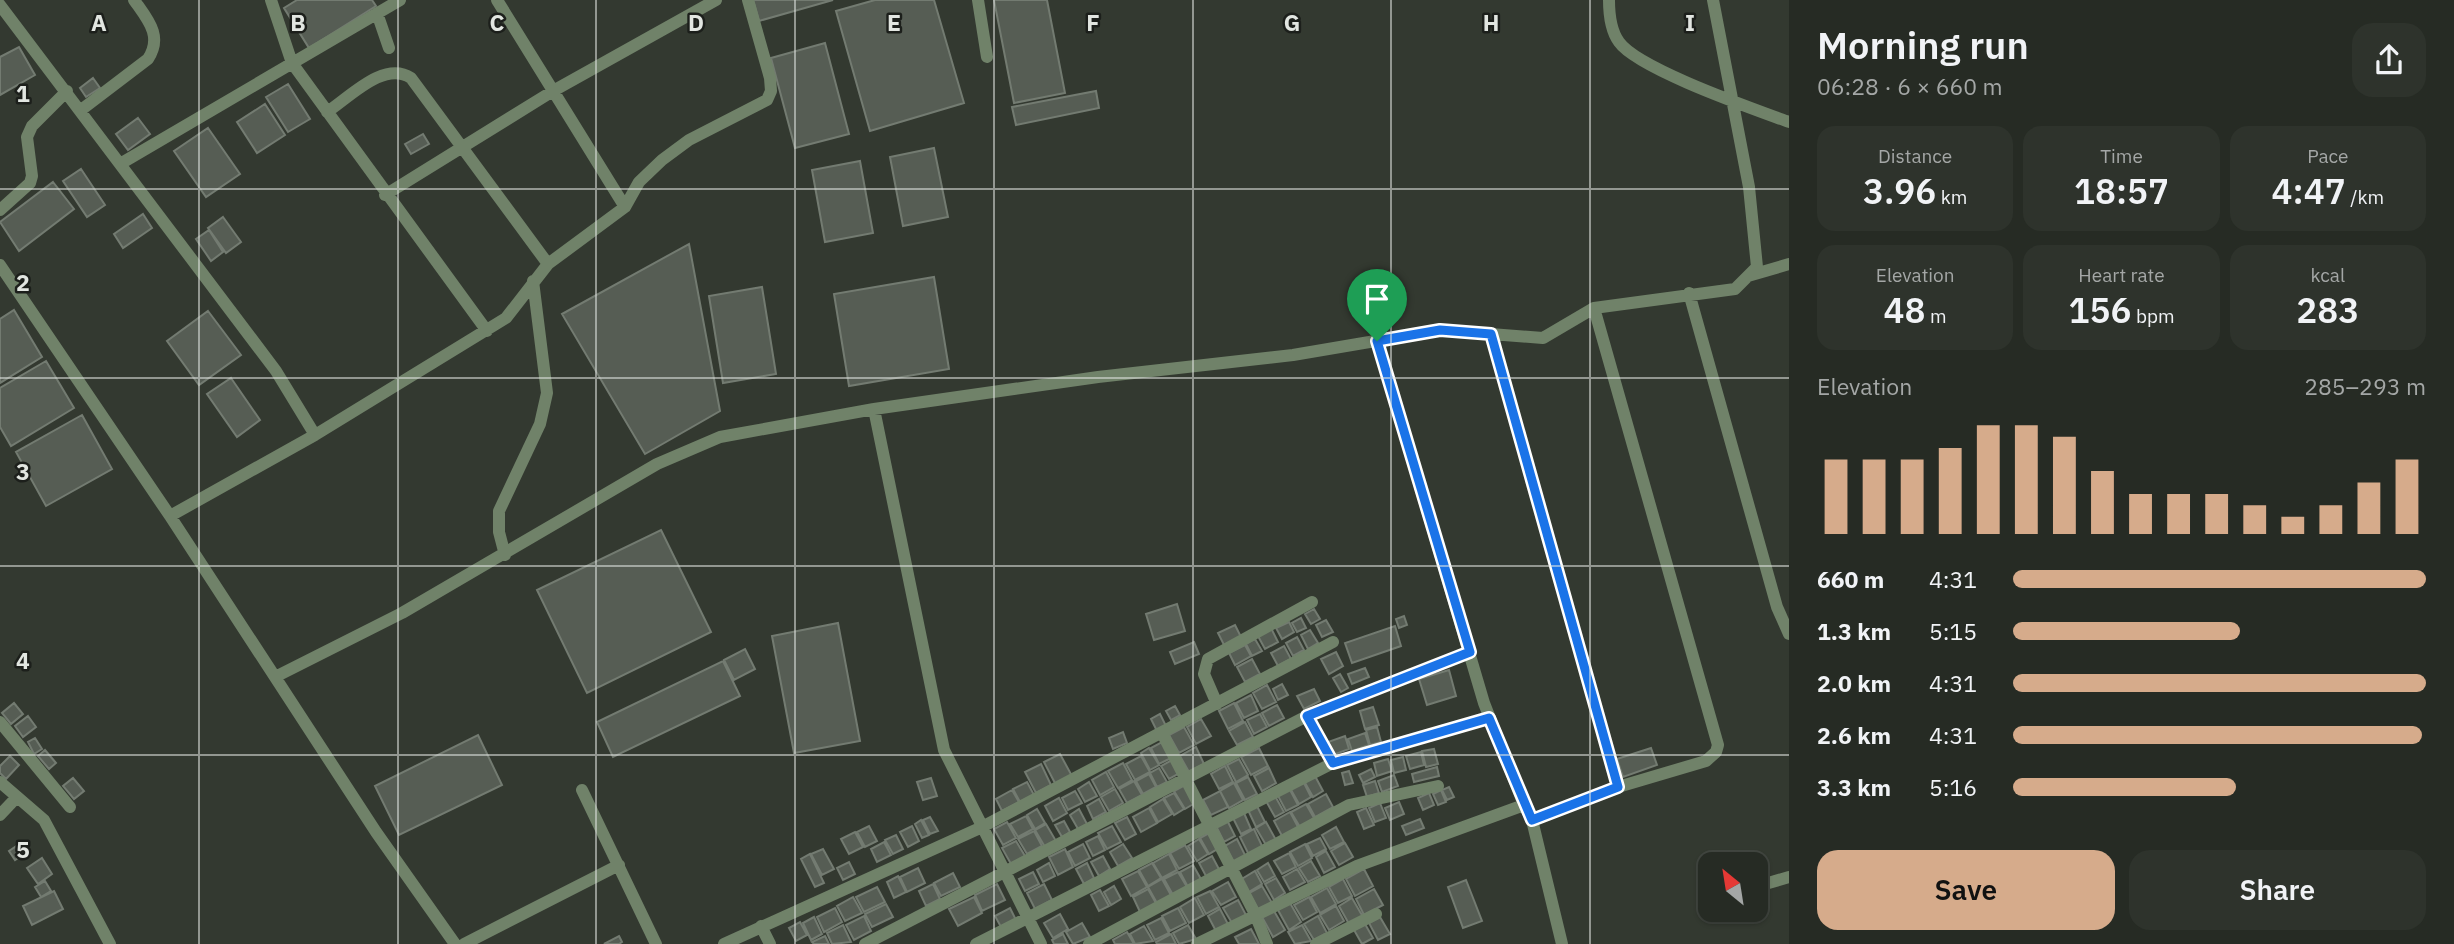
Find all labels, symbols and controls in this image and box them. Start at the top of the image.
text: A [91,7,107,37]
text: B [290,7,306,37]
text: C [490,7,505,37]
text: D [688,7,704,37]
text: E [887,7,901,37]
text: F [1086,7,1100,37]
text: G [1284,7,1300,37]
text: H [1483,7,1499,37]
text: I [1685,7,1695,37]
text: Morning run [1817,20,2029,69]
button: share [2352,23,2426,97]
text: 06:28 · 6 × 660 m [1817,71,2003,101]
text: 1 [16,78,30,108]
text: Distance [1878,144,1952,168]
text: Time [2100,144,2143,168]
text: Pace [2307,144,2349,168]
text: 3.96 [1863,168,1936,214]
text: 18:57 [2074,168,2169,214]
text: 4:47 [2272,168,2346,214]
text: km [1936,185,1967,209]
text: /km [2346,185,2384,209]
text: Elevation [1876,263,1955,287]
text: Heart rate [2078,263,2165,287]
text: kcal [2311,263,2345,287]
text: 2 [16,267,30,297]
pin [1347,269,1407,341]
icon: arrive [1358,280,1396,318]
text: 48 [1884,287,1926,333]
text: 156 [2068,287,2131,333]
text: 283 [2296,287,2359,333]
text: m [1926,304,1947,328]
text: bpm [2131,304,2175,328]
text: Elevation [1817,371,1912,401]
text: 285–293 m [2304,371,2426,401]
text: 3 [16,456,30,486]
text: 660 m [1817,564,1884,594]
text: 4:31 [1929,564,1977,594]
text: 1.3 km [1817,616,1891,646]
text: 5:15 [1929,616,1977,646]
text: 4 [16,645,30,675]
text: 2.0 km [1817,668,1891,698]
text: 4:31 [1929,668,1977,698]
text: 2.6 km [1817,720,1891,750]
text: 4:31 [1929,720,1977,750]
text: 3.3 km [1817,772,1891,802]
text: 5:16 [1929,772,1977,802]
text: 5 [16,834,30,864]
button: Save [1817,850,2115,930]
button: Share [2129,850,2426,930]
north arrow [1698,852,1768,922]
map controls [1698,852,1768,922]

